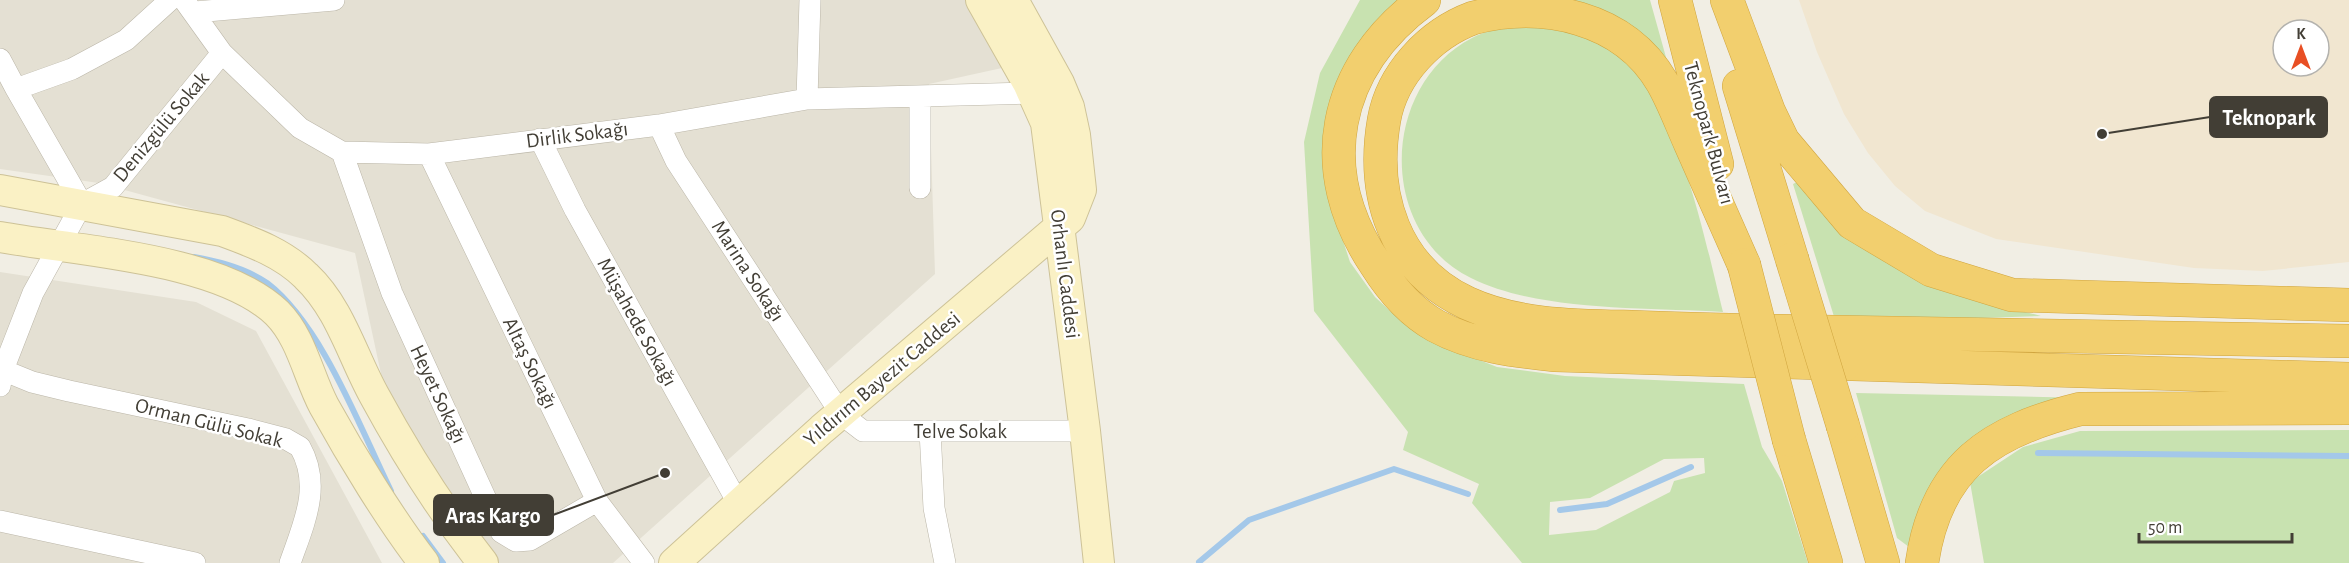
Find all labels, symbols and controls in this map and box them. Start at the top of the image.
north arrow [2271,18,2331,78]
text: K [2296,26,2306,42]
street label: Teknopark Bulvarı [1680,60,1738,206]
street label: Denizgülü Sokak [109,68,213,186]
callout: Teknopark [2210,97,2327,137]
text: Teknopark [2222,107,2316,129]
street label: Dirlik Sokağı [525,118,629,152]
street label: Orhanlı Caddesi [1047,208,1083,340]
street label: Marina Sokağı [708,217,788,325]
street label: Müşahede Sokağı [593,254,681,390]
street label: Yıldırım Bayezit Caddesi [800,308,964,450]
street label: Altaş Sokağı [499,314,561,412]
street label: Heyet Sokağı [406,341,470,447]
street label: Orman Gülü Sokak [133,395,285,452]
street label: Telve Sokak [913,421,1007,442]
callout: Aras Kargo [434,495,553,535]
text: Aras Kargo [445,505,541,527]
scale bar [2139,506,2292,544]
text: 50 m [2148,519,2182,537]

